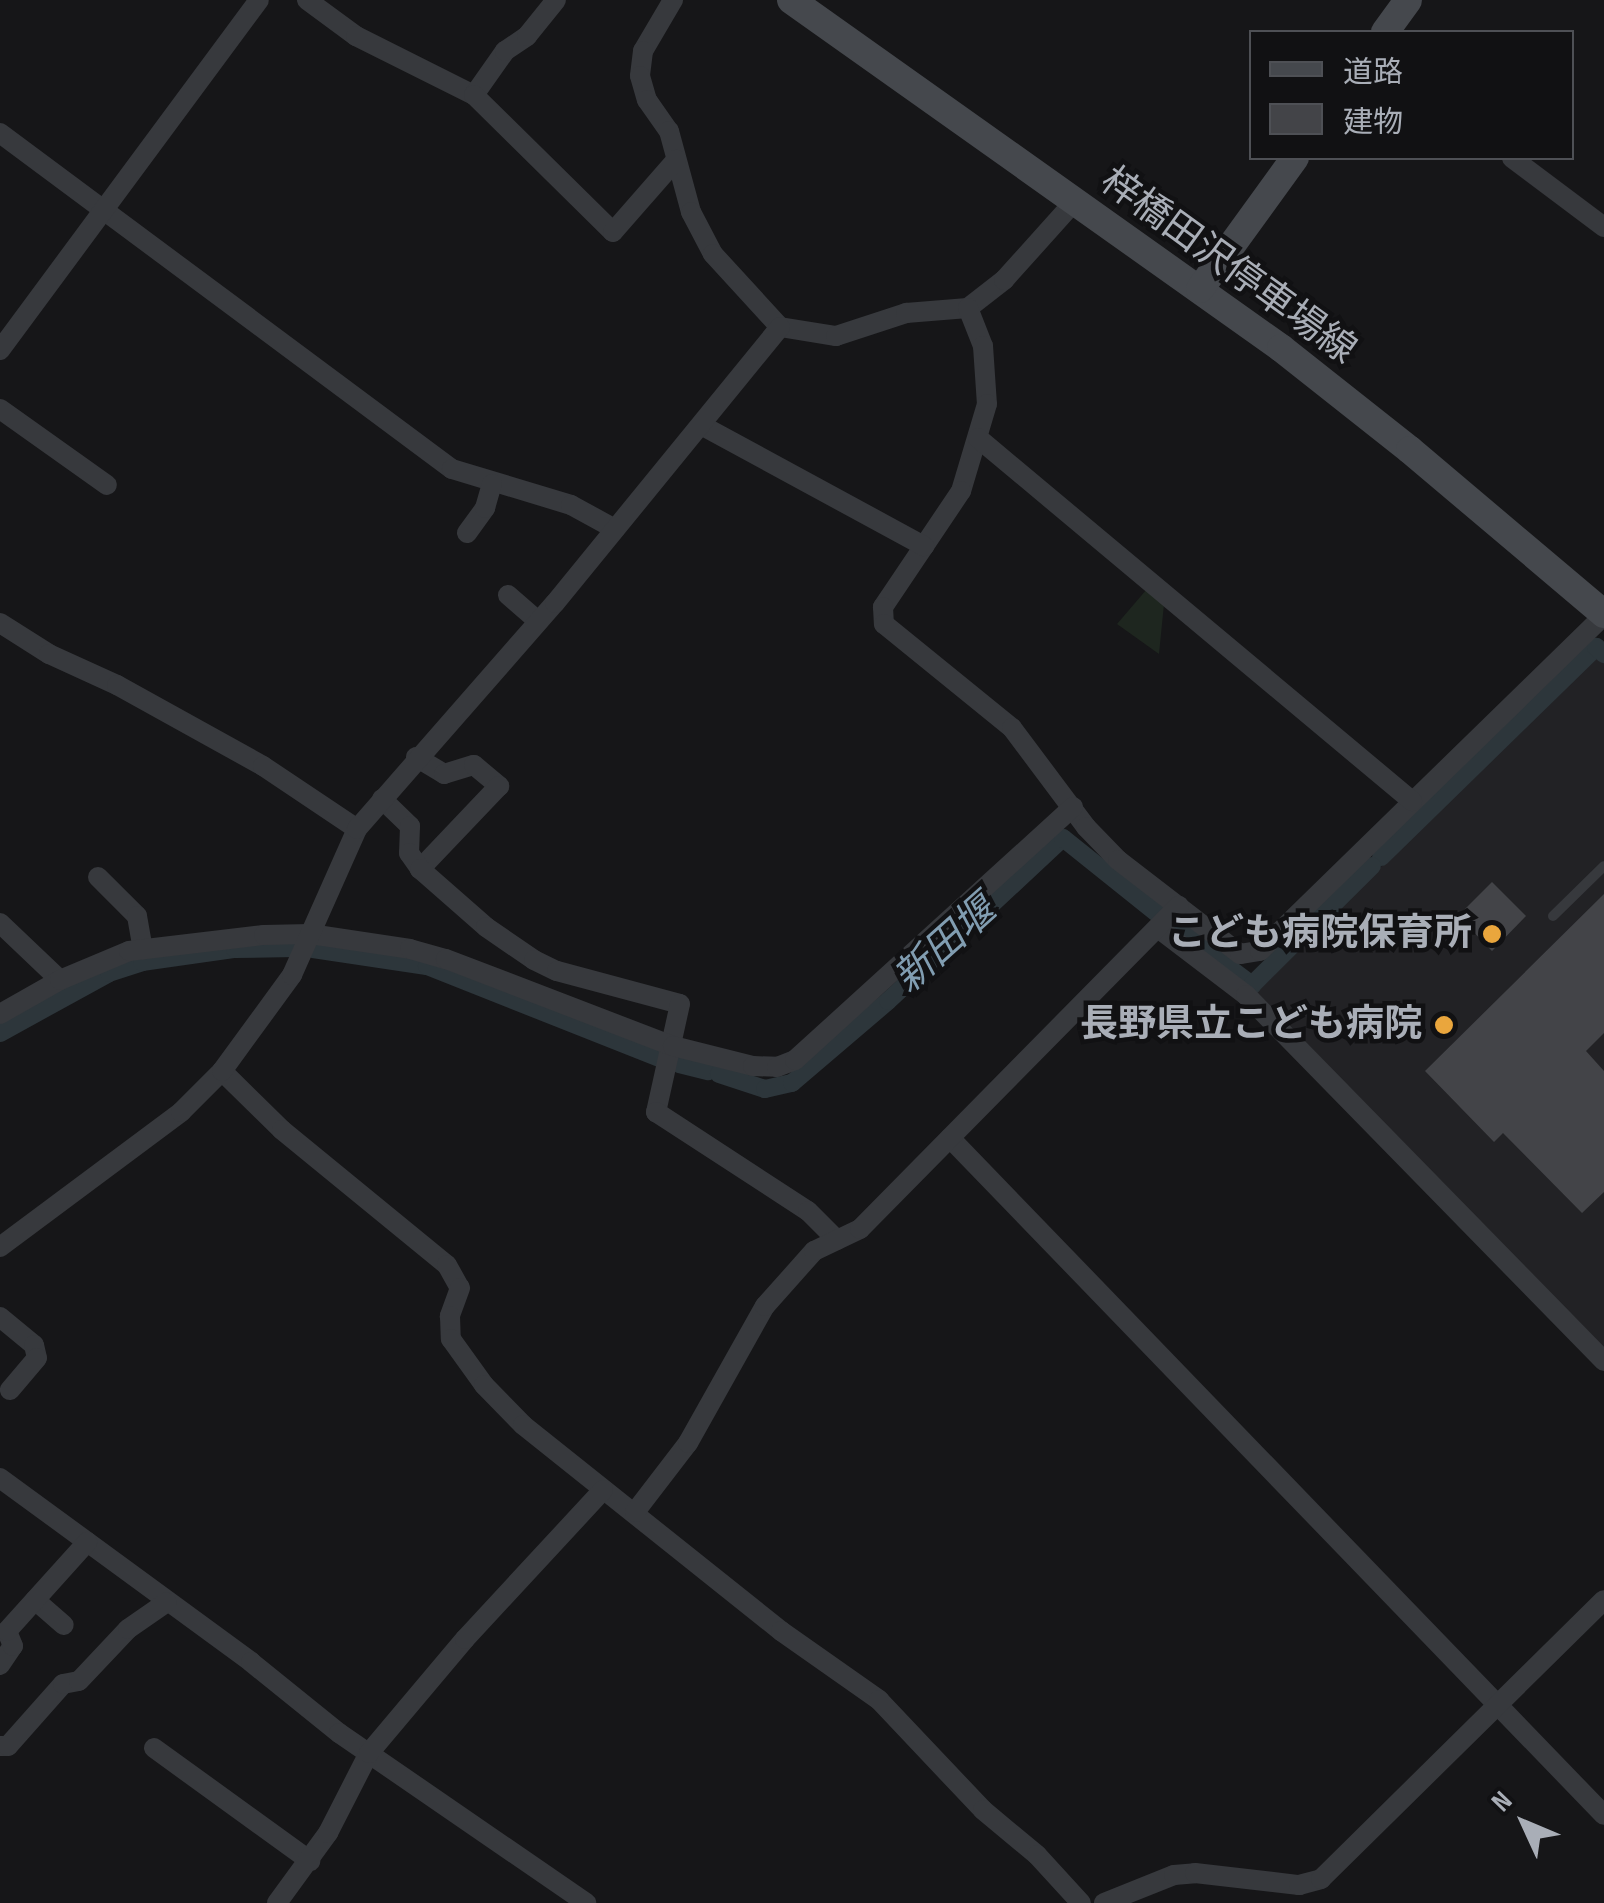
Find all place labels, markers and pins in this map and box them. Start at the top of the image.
place label: こども病院保育所 [1168,911,1472,957]
marker: こども病院保育所 [1481,923,1503,945]
place label: 長野県立こども病院 [1080,1002,1422,1048]
marker: 長野県立こども病院 [1431,1012,1457,1038]

